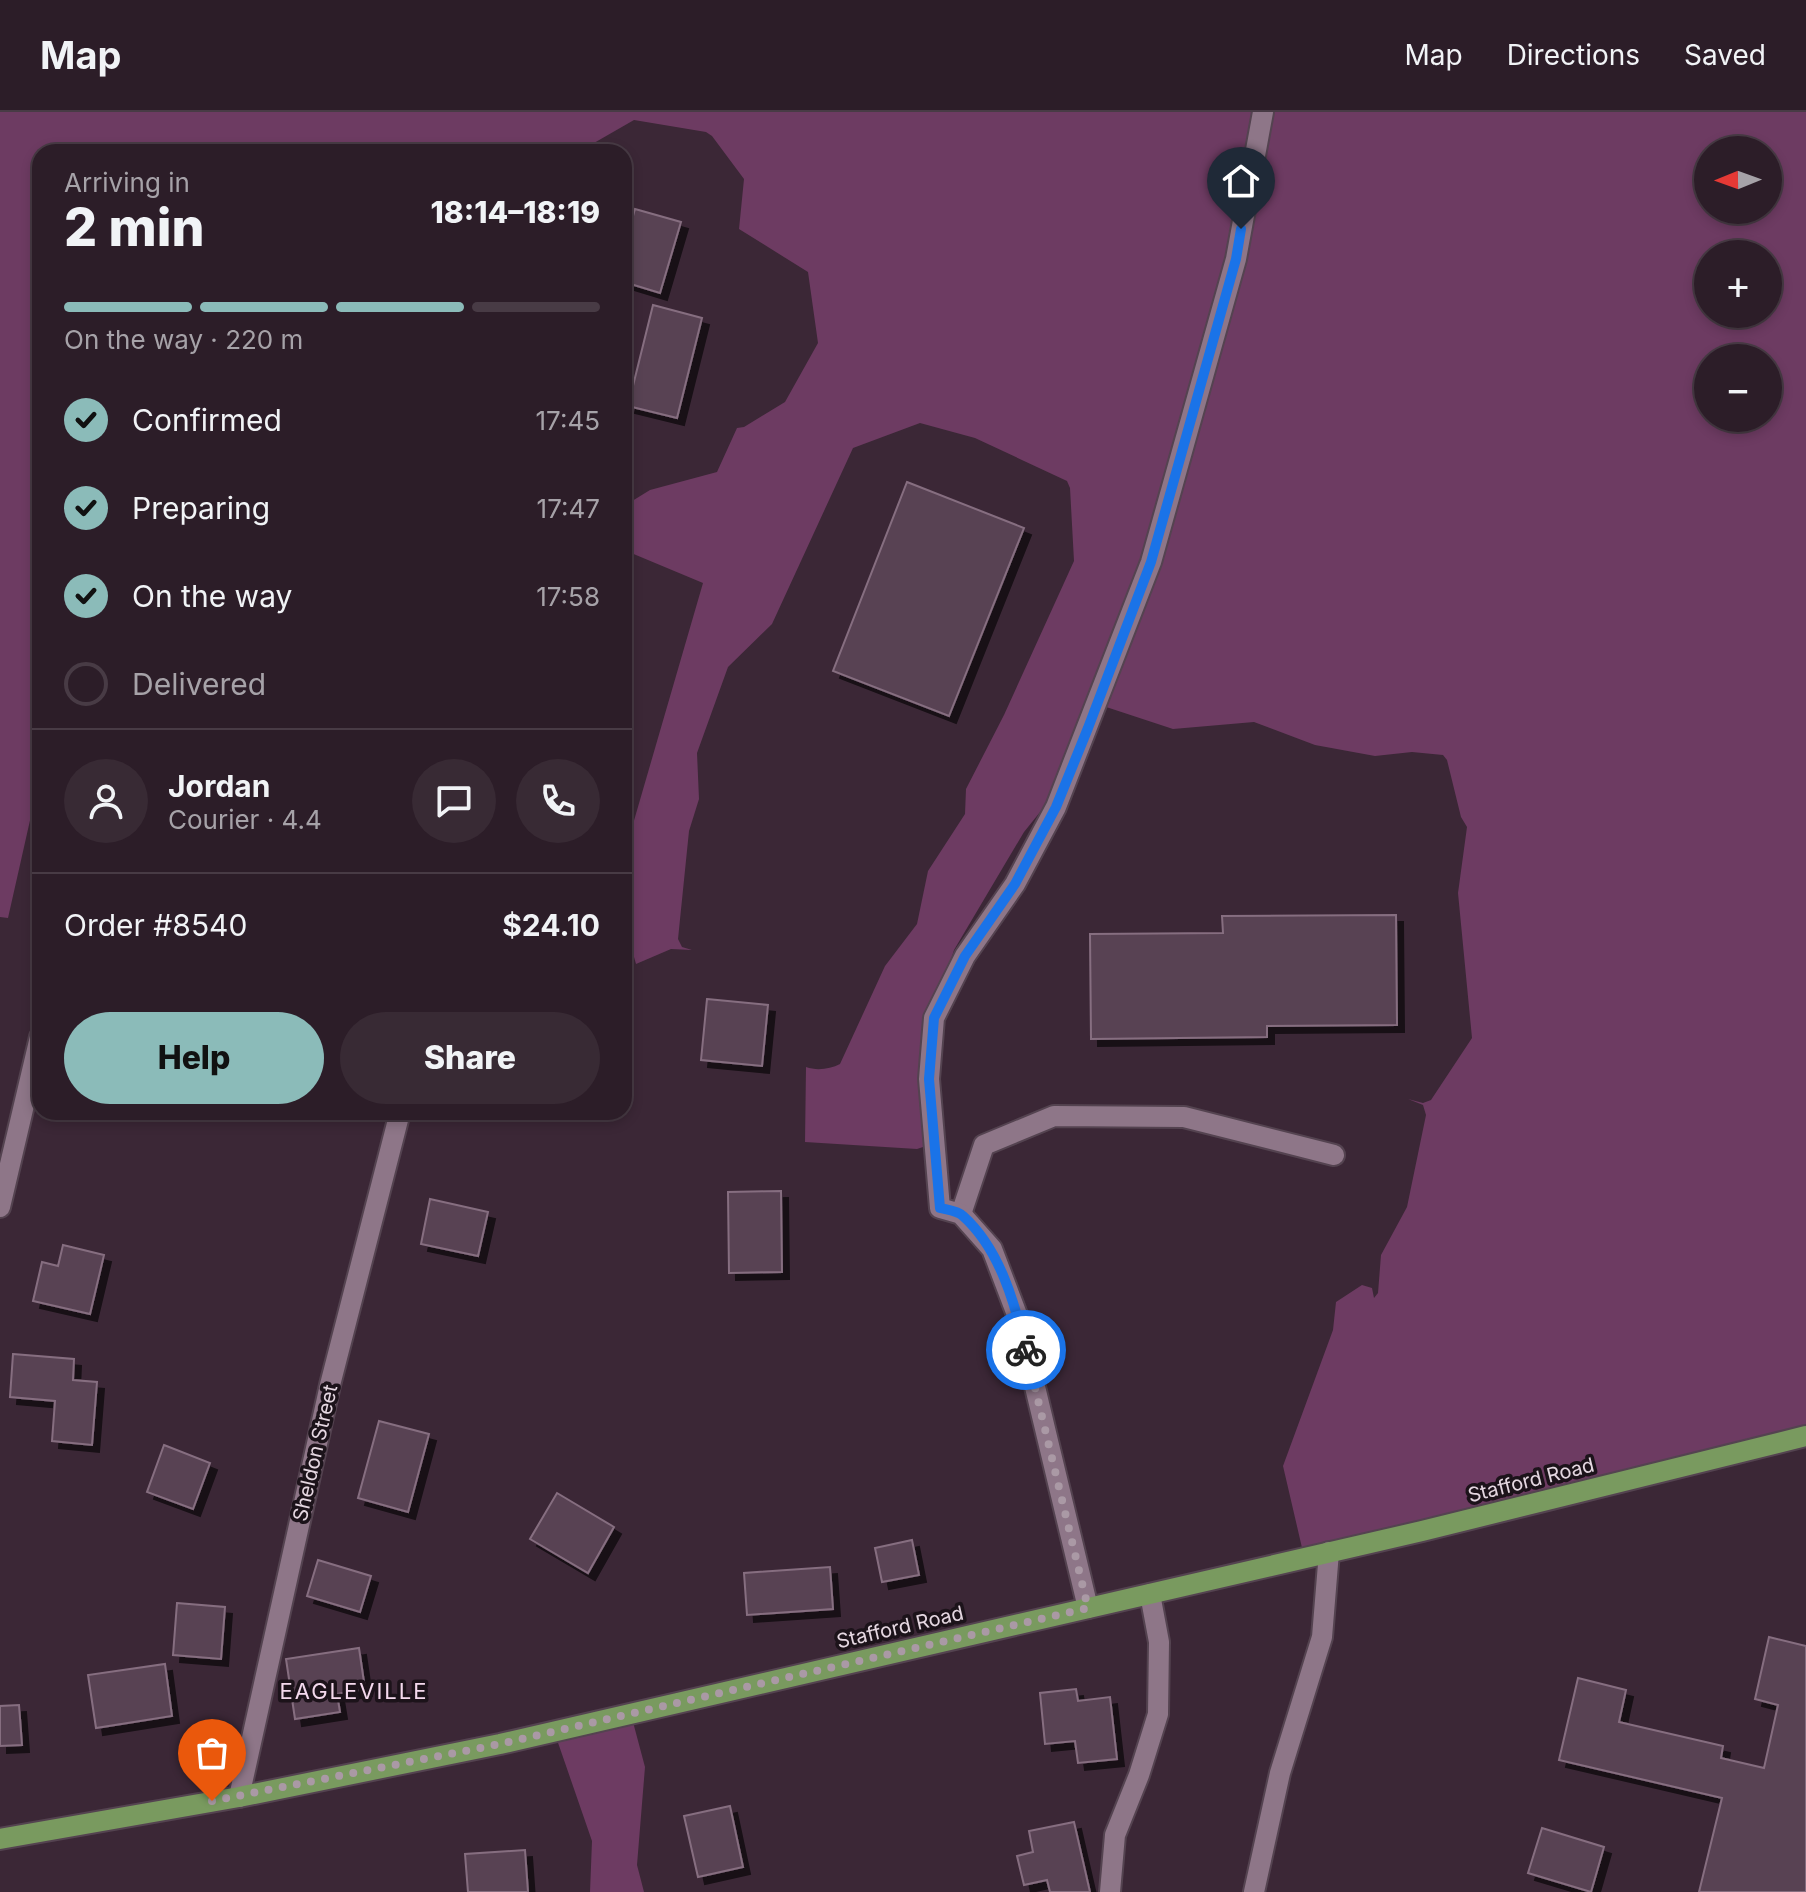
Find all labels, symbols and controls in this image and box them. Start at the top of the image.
text: Map [40,32,121,78]
text: Map [1404,38,1463,72]
text: Directions [1507,38,1640,72]
text: Saved [1684,38,1766,72]
north arrow [1694,136,1782,224]
map controls [1694,136,1782,432]
pin [1207,147,1275,229]
icon: home [1219,159,1263,203]
text: Arriving in [64,167,190,198]
text: 18:14–18:19 [431,194,600,230]
text: 2 min [64,196,205,259]
button: + [1694,240,1782,328]
text: On the way · 220 m [64,324,303,355]
button: − [1694,344,1782,432]
icon: check [64,398,108,442]
text: Confirmed [132,402,282,438]
text: 17:45 [535,405,600,436]
icon: check [64,486,108,530]
text: Preparing [132,490,270,526]
text: 17:47 [537,493,600,524]
icon: check [64,574,108,618]
text: On the way [132,578,292,614]
text: 17:58 [536,581,600,612]
text: Delivered [132,666,266,702]
button: person [64,759,148,843]
button: chat [412,759,496,843]
button: phone [516,759,600,843]
text: Jordan [168,768,270,804]
text: Courier · 4.4 [168,804,322,835]
text: Order #8540 [64,907,247,943]
text: $24.10 [502,907,600,943]
button: Help [64,1012,324,1104]
button: Share [340,1012,600,1104]
courier [986,1310,1066,1390]
icon: bike [1004,1328,1048,1372]
street label: Sheldon Street [288,1382,342,1524]
street label: Stafford Road [1465,1453,1597,1507]
street label: Stafford Road [834,1601,966,1653]
district label: EAGLEVILLE [280,1678,428,1704]
pin [178,1719,246,1801]
icon: bag [190,1731,234,1775]

